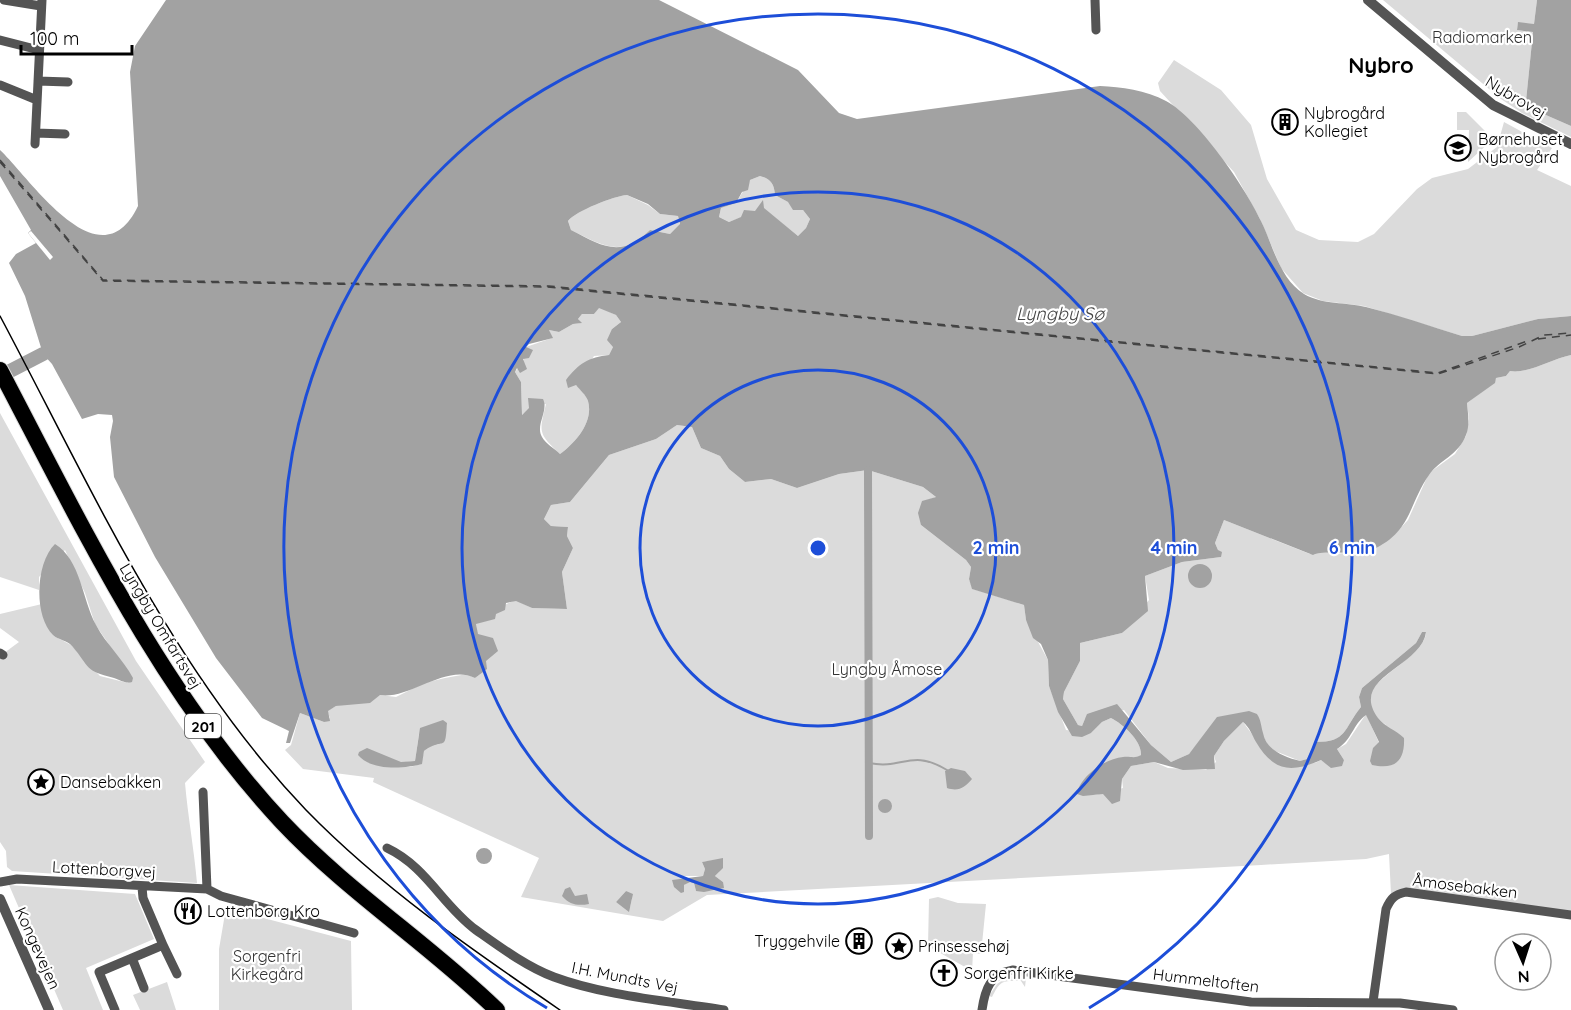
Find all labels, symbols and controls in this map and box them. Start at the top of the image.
scale bar [21,18,132,56]
text: 100 m [30,27,79,50]
park label: Radiomarken [1432,27,1532,47]
district label: Nybro [1348,51,1414,79]
street label: Nybrovej [1482,71,1550,123]
place label: Nybrogård Kollegiet [1304,103,1385,141]
building icon: Nybrogård Kollegiet [1270,107,1300,137]
place label: Børnehuset Nybrogård [1478,129,1563,167]
school or university icon: Børnehuset Nybrogård [1443,133,1473,163]
water label: Lyngby Sø [1016,302,1106,325]
text: 2 min [973,536,1019,559]
text: 4 min [1150,536,1198,559]
text: 6 min [1329,536,1375,559]
centre of rings [808,538,828,558]
street label: Lyngby Omfartsvej [116,560,206,692]
park label: Lyngby Åmose [832,659,942,679]
road number: 201 [185,714,221,738]
place icon: Dansebakken [26,767,56,797]
place label: Dansebakken [60,772,161,792]
street label: Lottenborgvej [51,856,157,882]
street label: Åmosebakken [1411,870,1519,902]
restaurant icon: Lottenborg Kro [173,896,203,926]
place label: Lottenborg Kro [207,901,320,921]
street label: Kongevejen [11,904,65,992]
building icon: Tryggehvile [844,926,874,956]
place label: Tryggehvile [754,931,840,951]
place icon: Prinsessehøj [884,931,914,961]
north arrow [1493,932,1553,992]
place label: Prinsessehøj [918,936,1010,956]
park label: Sorgenfri Kirkegård [231,946,303,984]
street label: I.H. Mundts Vej [570,957,680,997]
church icon: Sorgenfri Kirke [929,958,959,988]
place label: Sorgenfri Kirke [964,963,1074,983]
street label: Hummeltoften [1152,964,1260,996]
text: N [1517,967,1530,987]

